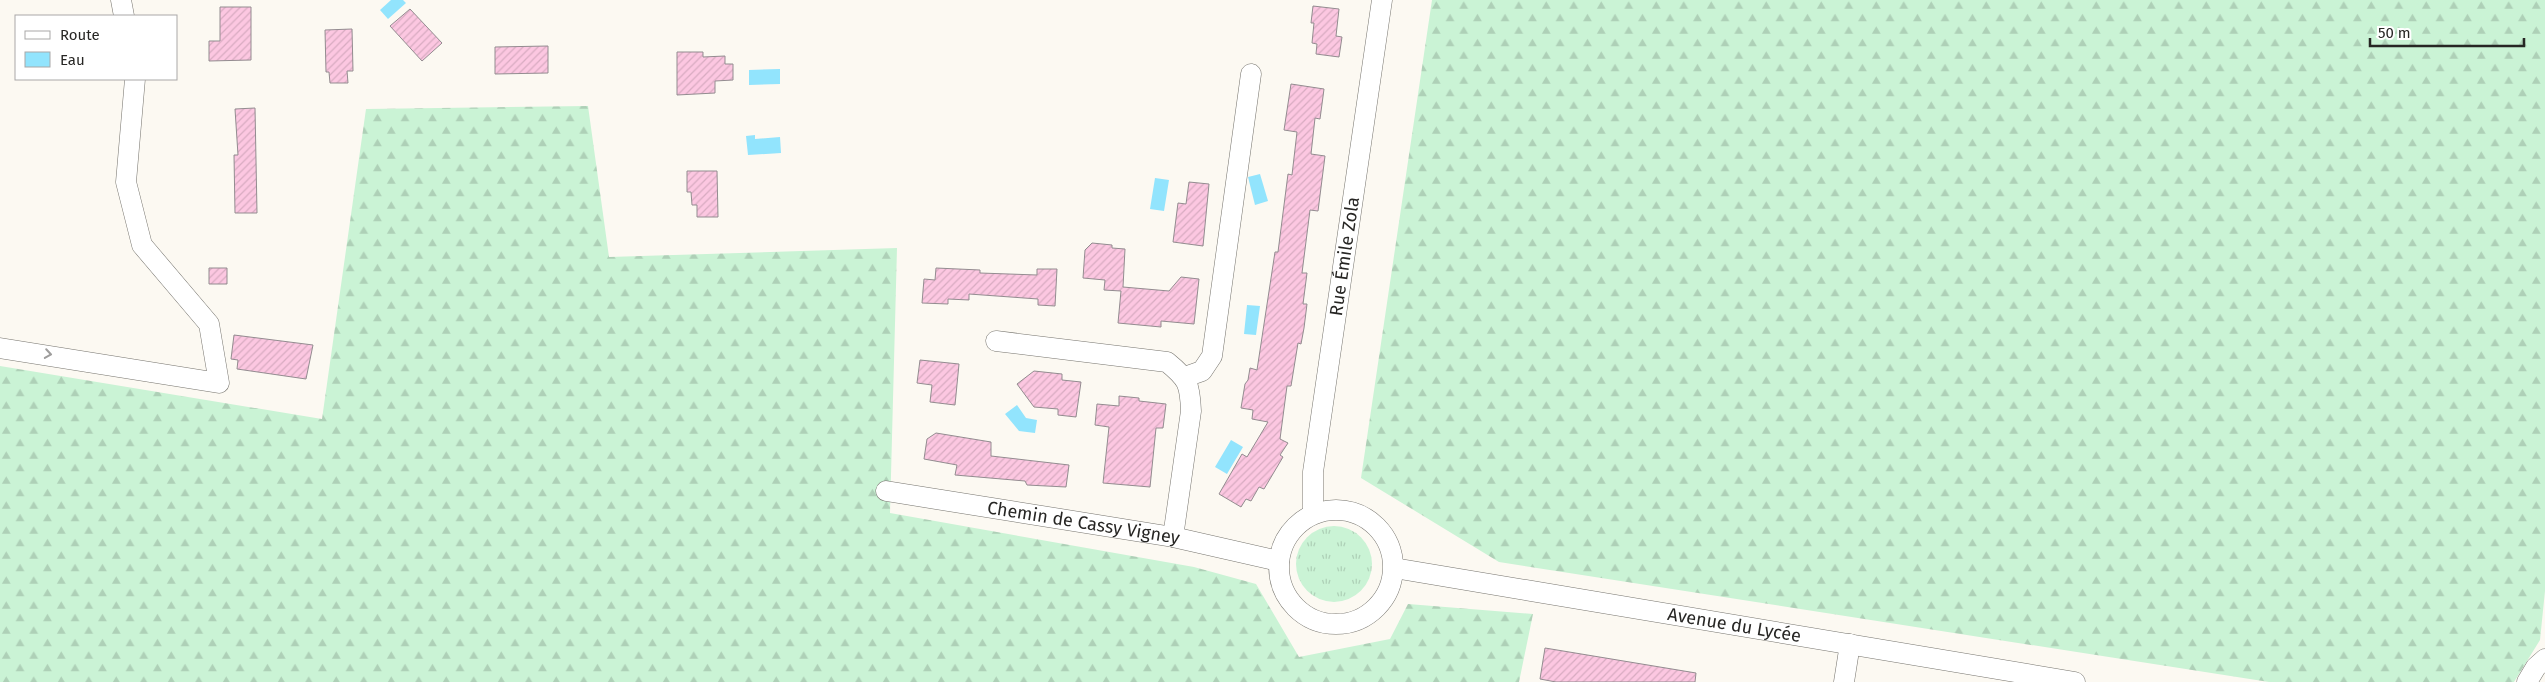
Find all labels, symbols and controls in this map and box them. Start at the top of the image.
legend [15,15,178,80]
scale bar [2370,15,2524,47]
text: 50 m [2378,24,2411,42]
text: Route [60,26,100,44]
text: Eau [60,51,85,69]
street label: Rue Émile Zola [1325,195,1364,317]
one-way arrow [44,349,53,359]
street label: Chemin de Cassy Vigney [986,496,1182,549]
street label: Avenue du Lycée [1666,603,1803,647]

